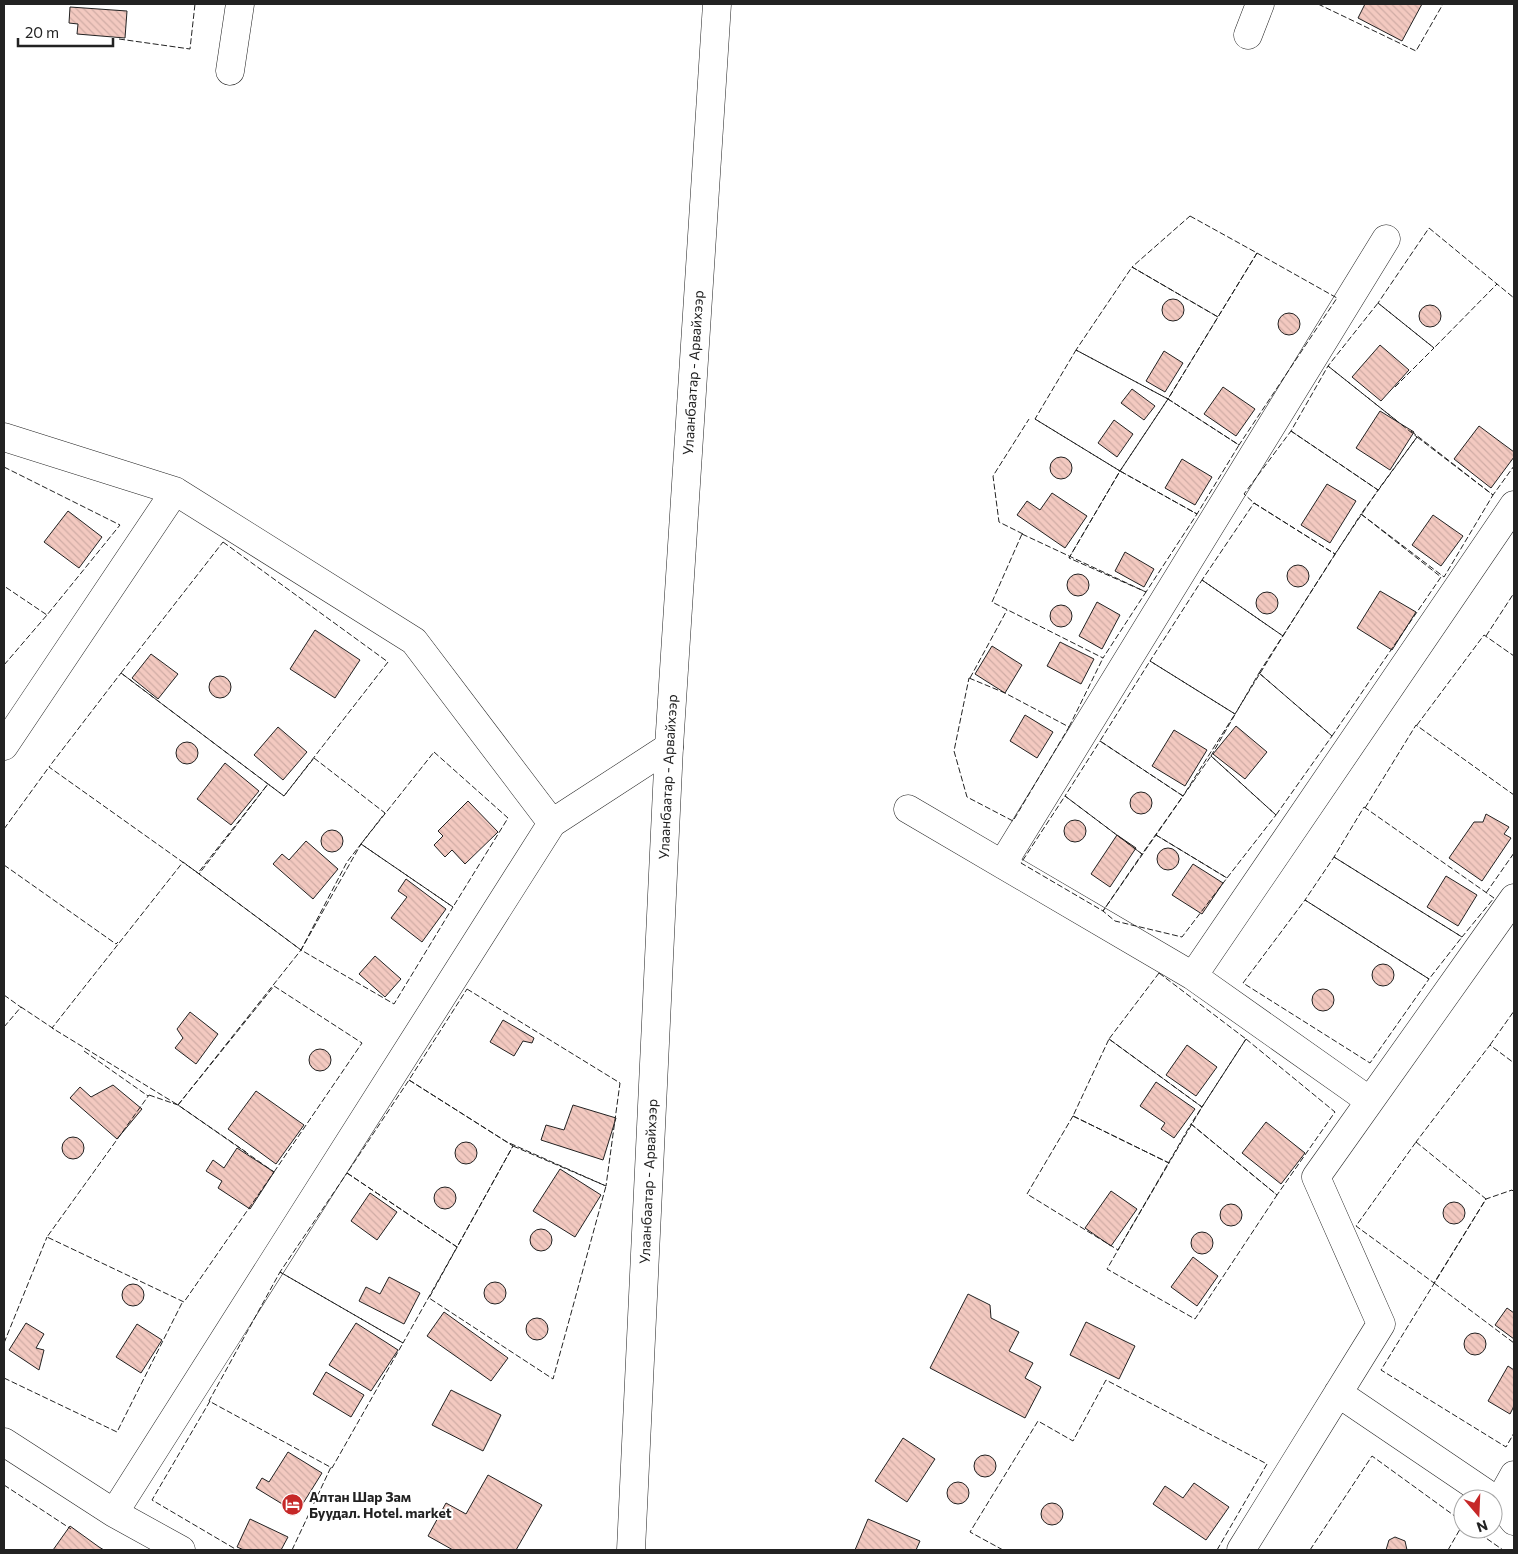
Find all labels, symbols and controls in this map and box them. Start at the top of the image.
scale bar [18,15,112,47]
text: 20 m [25,23,59,41]
street label: Улаанбаатар - Арвайхээр [679,290,706,456]
street label: Улаанбаатар - Арвайхээр [655,694,680,860]
street label: Улаанбаатар - Арвайхээр [636,1098,660,1264]
place label: Алтан Шар Зам Буудал. Hotel. market [309,1488,452,1521]
north arrow [1453,1489,1503,1539]
hotel icon: Алтан Шар Зам Буудал. Hotel. market [281,1493,305,1517]
text: N [1475,1517,1490,1537]

